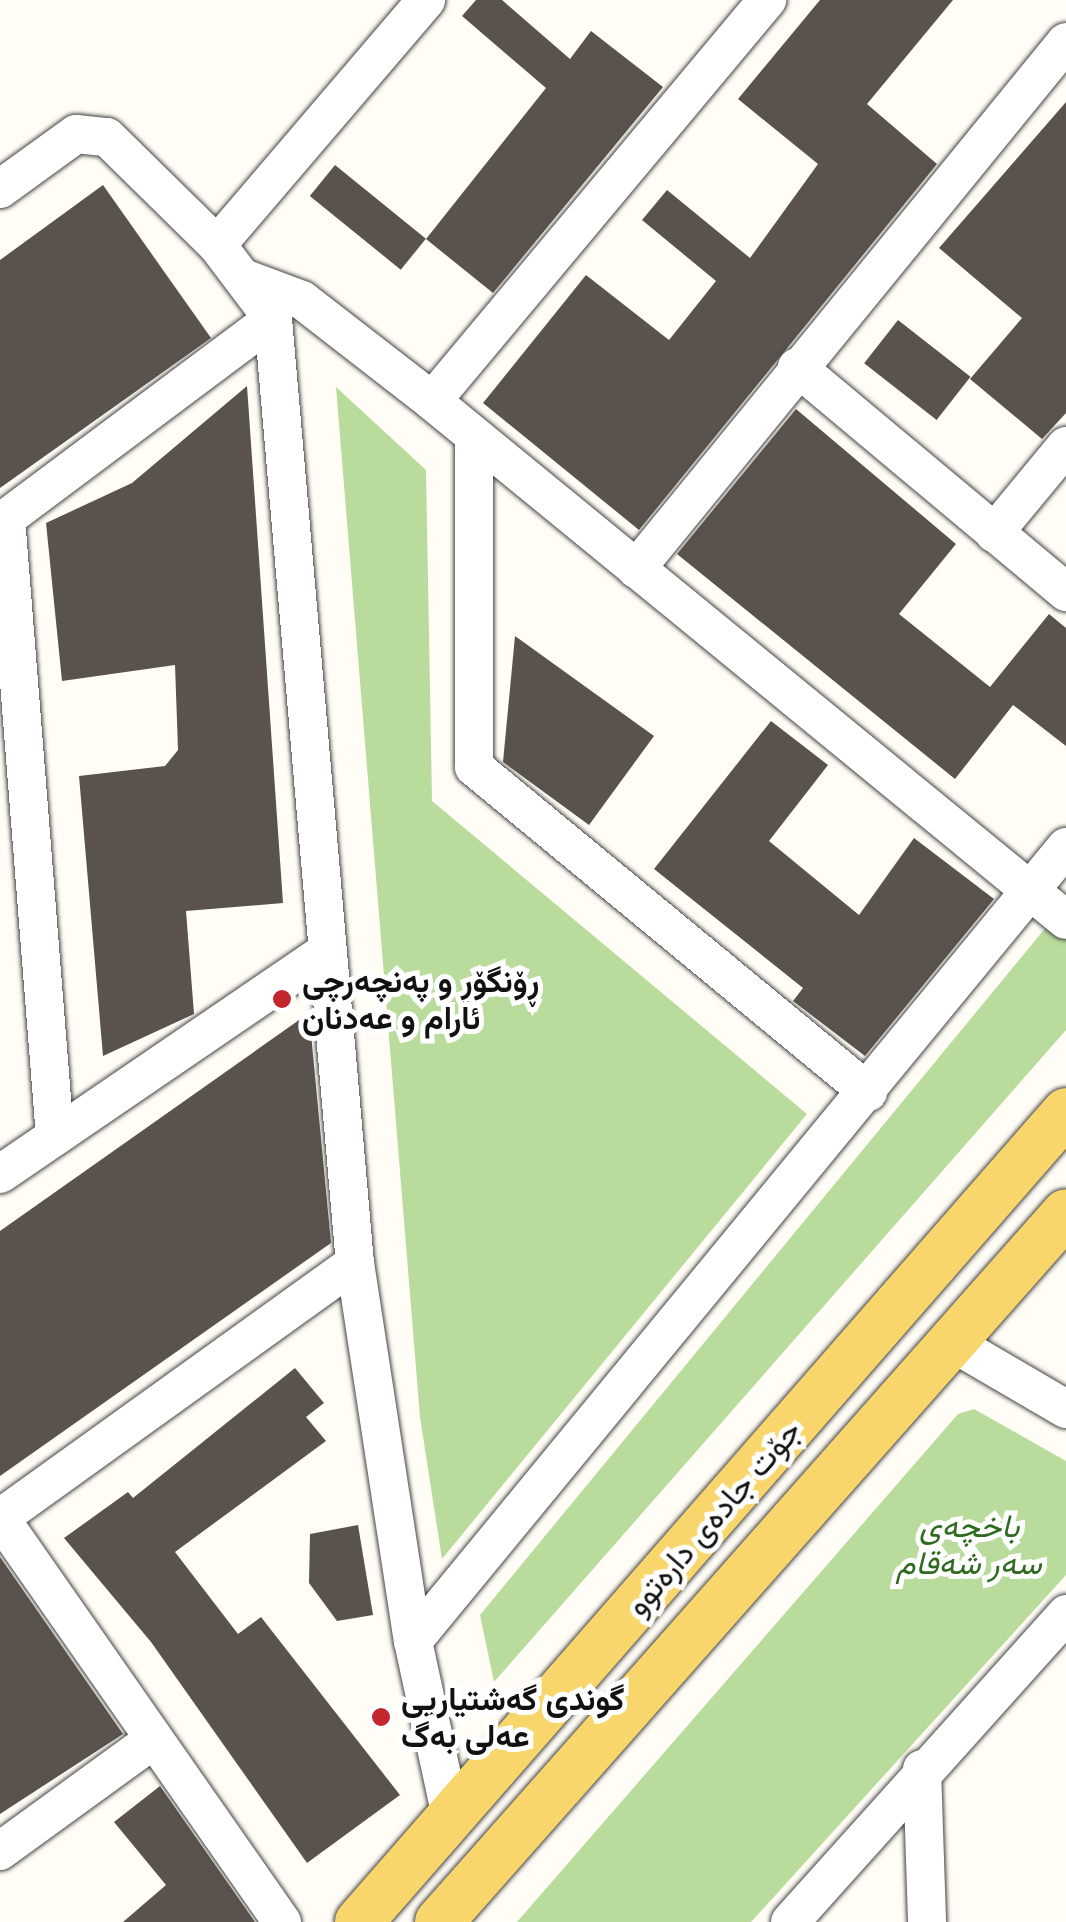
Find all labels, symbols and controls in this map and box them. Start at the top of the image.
place label: ڕۆنگۆڕ و پەنچەرچی ئارام و عەدنان [302,962,539,1037]
marker: ڕۆنگۆڕ و پەنچەرچی ئارام و عەدنان [271,988,293,1010]
street label: جۆت جادەی دارەتوو [617,1411,809,1623]
park label: باخچەی سەر شەقام [897,1507,1041,1582]
place label: گوندی گەشتیاریی عەلی بەگ [401,1680,624,1755]
marker: گوندی گەشتیاریی عەلی بەگ [370,1706,392,1728]

